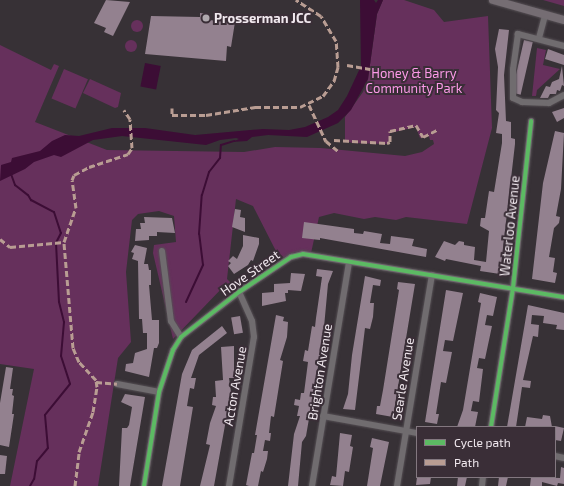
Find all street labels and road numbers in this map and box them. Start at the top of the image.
street label: Waterloo Avenue [497,175,523,277]
street label: Hove Street [217,247,283,299]
street label: Brighton Avenue [305,323,335,421]
street label: Searle Avenue [389,336,417,422]
street label: Acton Avenue [220,345,250,427]

